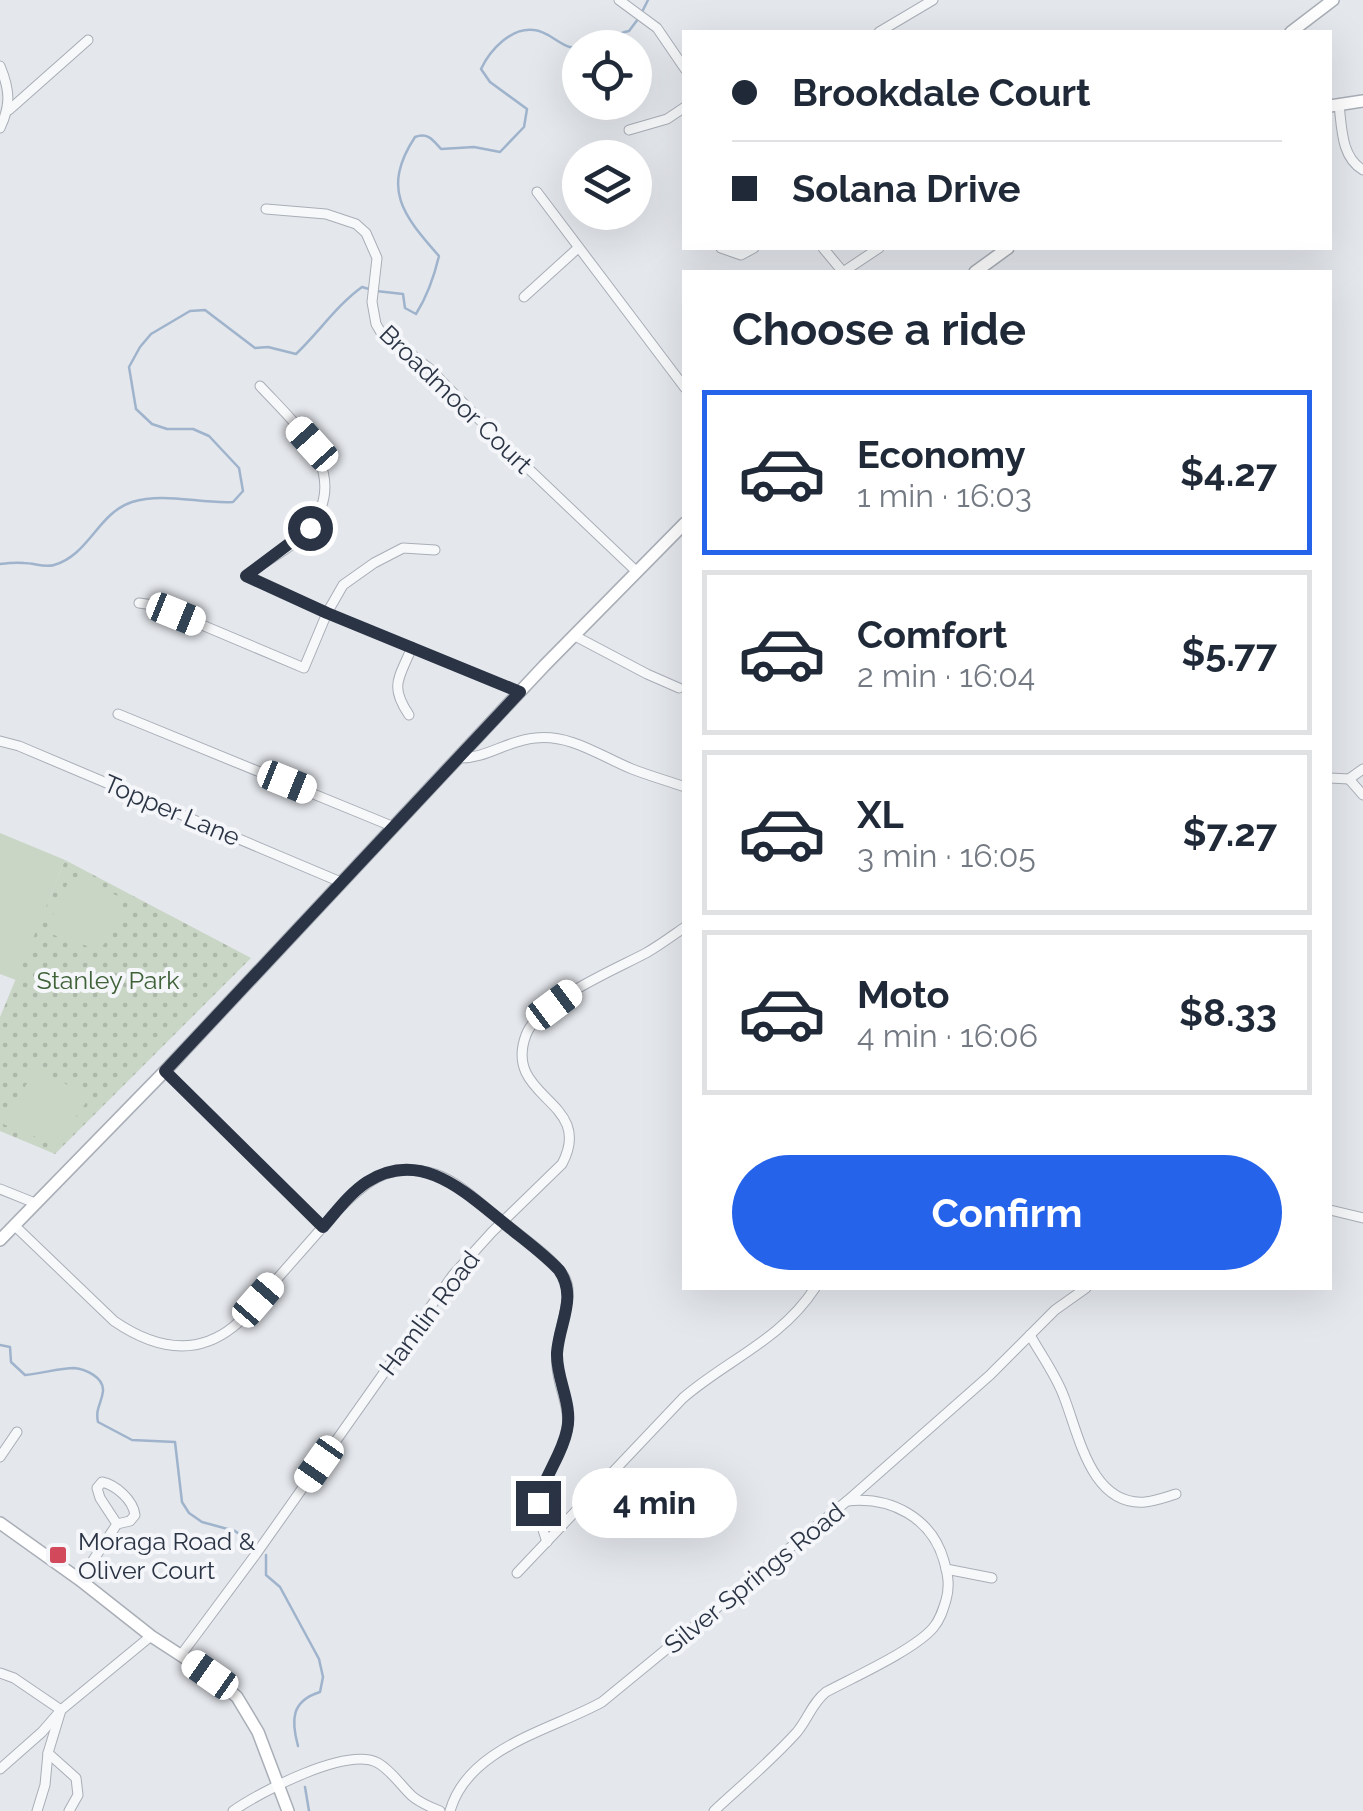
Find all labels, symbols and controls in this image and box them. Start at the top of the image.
map controls [562,30,652,230]
button: locate [562,30,652,120]
text: Brookdale Court [792,70,1091,115]
button: layers [562,140,652,230]
text: Solana Drive [792,166,1021,211]
text: Choose a ride [732,303,1026,356]
street label: Broadmoor Court [374,319,539,480]
car [281,412,343,476]
icon: car [737,428,827,518]
text: Economy [857,432,1026,477]
text: $4.27 [1180,450,1277,495]
text: 1 min · 16:03 [857,477,1032,514]
route start [288,506,333,551]
car [143,589,209,639]
icon: car [737,608,827,698]
text: Comfort [857,612,1007,657]
text: $5.77 [1181,630,1277,675]
text: 2 min · 16:04 [857,657,1035,694]
car [254,757,320,807]
street label: Topper Lane [99,768,245,852]
icon: car [737,788,827,878]
text: XL [857,792,904,837]
text: $7.27 [1182,810,1277,855]
text: 3 min · 16:05 [857,837,1036,874]
park label: Stanley Park [37,965,180,995]
icon: car [737,968,827,1058]
text: Moto [857,972,950,1017]
car [521,975,587,1035]
text: $8.33 [1179,990,1277,1035]
text: 4 min · 16:06 [857,1017,1038,1054]
button: Confirm [732,1155,1282,1270]
street label: Hamlin Road [372,1245,486,1381]
car [227,1268,289,1332]
car [290,1431,348,1497]
callout: 4 min [573,1468,738,1538]
route end [516,1481,561,1526]
text: 4 min [613,1484,696,1521]
street label: Silver Springs Road [658,1496,850,1660]
place label: Moraga Road & Oliver Court [78,1526,256,1585]
marker: Moraga Road & Oliver Court [47,1544,69,1566]
car [177,1646,243,1704]

